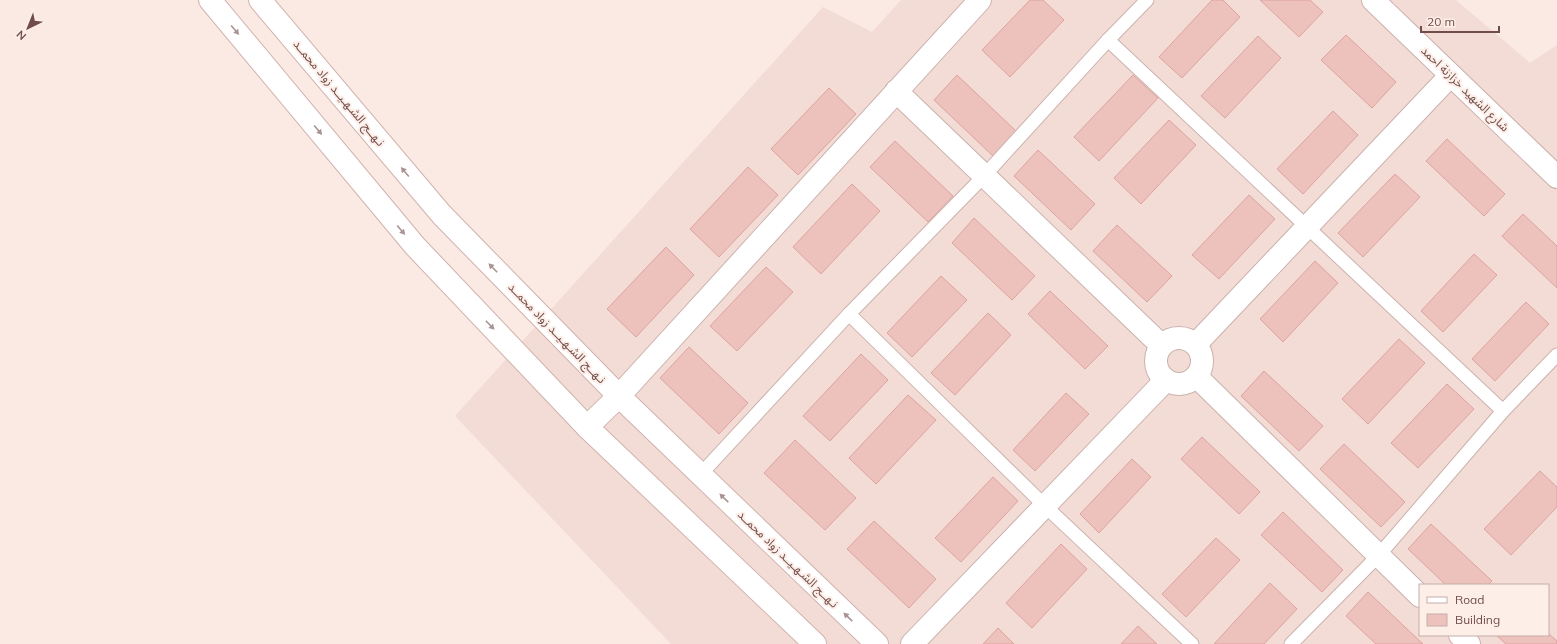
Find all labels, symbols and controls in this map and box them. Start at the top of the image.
north arrow [8,8,48,48]
scale bar [1421,8,1499,34]
text: 20 m [1427,14,1455,29]
one-way arrow [231,25,240,35]
text: N [13,27,29,43]
street label: نـهــج الشـهـيــد زواد محمــد [289,36,388,150]
street label: شارع الشهيد خزازنة احمد [1417,43,1513,136]
one-way arrow [314,125,323,135]
one-way arrow [401,167,410,177]
one-way arrow [397,225,406,235]
one-way arrow [488,263,498,273]
street label: نـهــج الشـهـيــد زواد محمــد [504,279,609,388]
one-way arrow [485,320,495,330]
one-way arrow [719,493,729,503]
street label: نـهــج الشـهـيــد زواد محمــد [733,507,842,612]
legend [1419,584,1549,636]
text: Road [1455,592,1484,607]
one-way arrow [843,612,853,622]
text: Building [1455,612,1500,627]

